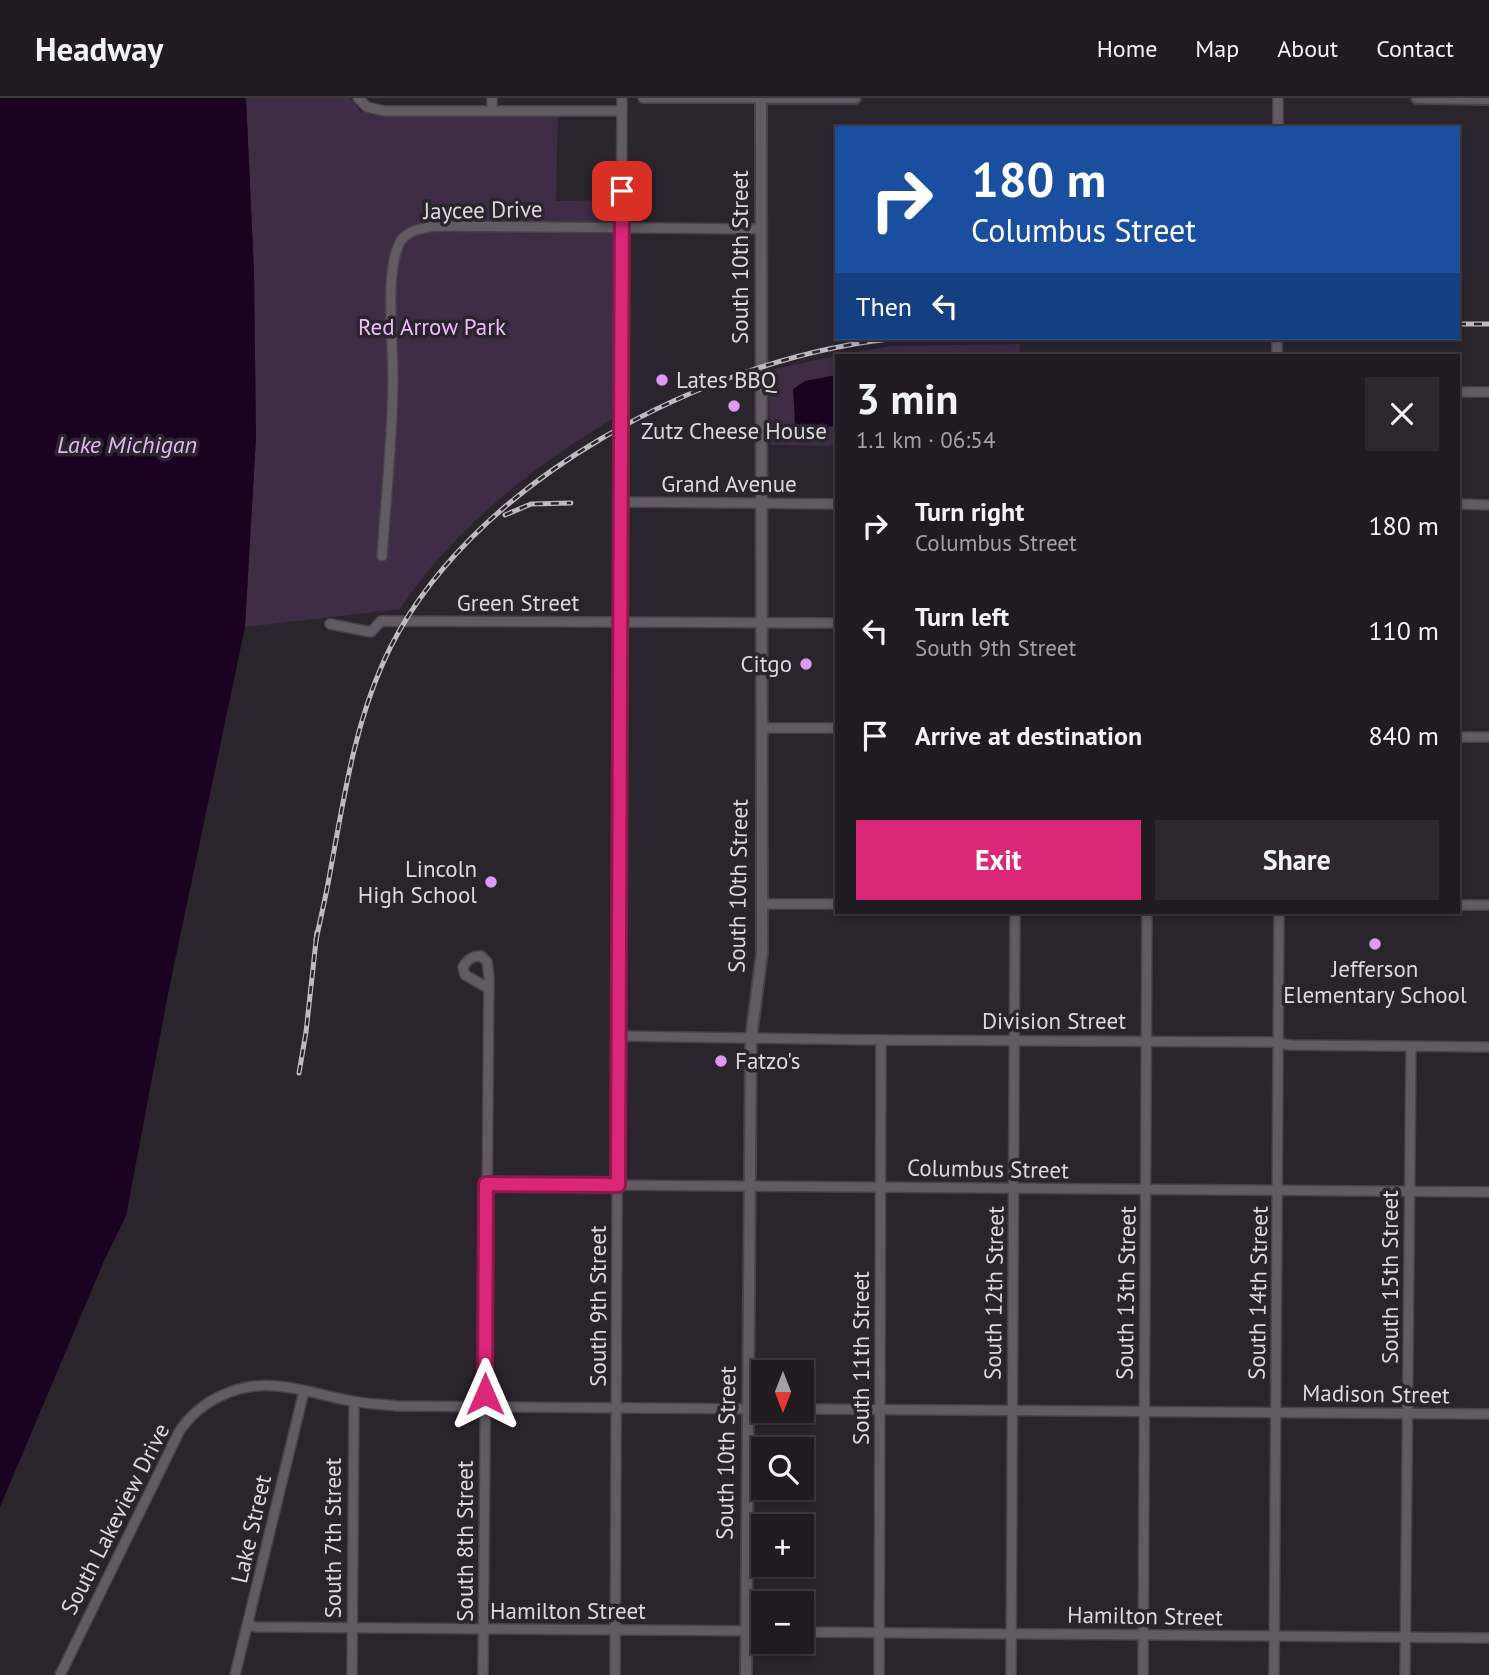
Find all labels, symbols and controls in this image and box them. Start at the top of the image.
text: Headway [35,27,163,70]
text: Home [1097,33,1157,64]
text: Map [1195,33,1239,64]
text: About [1277,33,1338,64]
text: Contact [1376,33,1454,64]
text: 180 m [971,147,1106,211]
icon: right [856,154,947,245]
pin [592,161,652,221]
street label: South 10th Street [725,170,754,344]
icon: arrive [603,172,641,210]
street label: Jaycee Drive [422,194,543,225]
text: Columbus Street [971,209,1196,251]
icon: left [926,287,964,325]
text: Then [856,290,912,323]
park label: Red Arrow Park [358,312,506,341]
place label: Lates BBQ [676,365,778,394]
text: 3 min [856,371,958,426]
marker: Lates BBQ [654,372,670,388]
button: close [1365,377,1439,451]
marker: Zutz Cheese House [726,398,742,414]
place label: Zutz Cheese House [641,416,827,445]
text: 1.1 km · 06:54 [856,425,995,454]
water label: Lake Michigan [57,429,197,460]
street label: Grand Avenue [661,469,797,498]
text: Turn right [915,495,1024,528]
icon: right [856,507,894,545]
text: 180 m [1368,509,1439,542]
text: Columbus Street [915,528,1077,557]
street label: Green Street [457,588,579,617]
text: Turn left [915,600,1009,633]
icon: left [856,612,894,650]
text: 110 m [1368,614,1439,647]
text: South 9th Street [915,633,1076,662]
place label: Citgo [740,649,792,678]
marker: Citgo [798,656,814,672]
icon: arrive [856,717,894,755]
text: Arrive at destination [915,719,1142,752]
text: 840 m [1368,719,1439,752]
street label: South 10th Street [721,799,754,973]
button: Exit [856,820,1141,900]
button: Share [1155,820,1439,900]
place label: Lincoln High School [358,854,477,909]
marker: Lincoln High School [483,874,499,890]
marker: Jefferson Elementary School [1367,936,1383,952]
place label: Jefferson Elementary School [1283,954,1467,1009]
street label: Division Street [982,1006,1126,1035]
place label: Fatzo's [735,1046,800,1075]
marker: Fatzo's [713,1053,729,1069]
street label: Columbus Street [907,1153,1069,1184]
street label: South 15th Street [1375,1190,1404,1364]
street label: South 12th Street [977,1206,1010,1380]
street label: South 13th Street [1109,1206,1142,1380]
street label: South 14th Street [1241,1206,1274,1380]
street label: South 9th Street [583,1225,612,1387]
street label: South 11th Street [846,1271,875,1445]
position arrow [448,1357,522,1431]
north arrow [751,1360,814,1423]
map controls [751,1360,814,1654]
street label: South 10th Street [709,1366,742,1540]
street label: Madison Street [1302,1378,1450,1409]
street label: South Lakeview Drive [54,1418,175,1619]
button: search [751,1437,814,1500]
street label: South 7th Street [318,1457,347,1618]
street label: South 8th Street [450,1460,479,1622]
street label: Lake Street [224,1472,277,1586]
button: + [751,1514,814,1577]
button: − [751,1591,814,1654]
street label: Hamilton Street [490,1596,646,1625]
street label: Hamilton Street [1067,1600,1223,1631]

